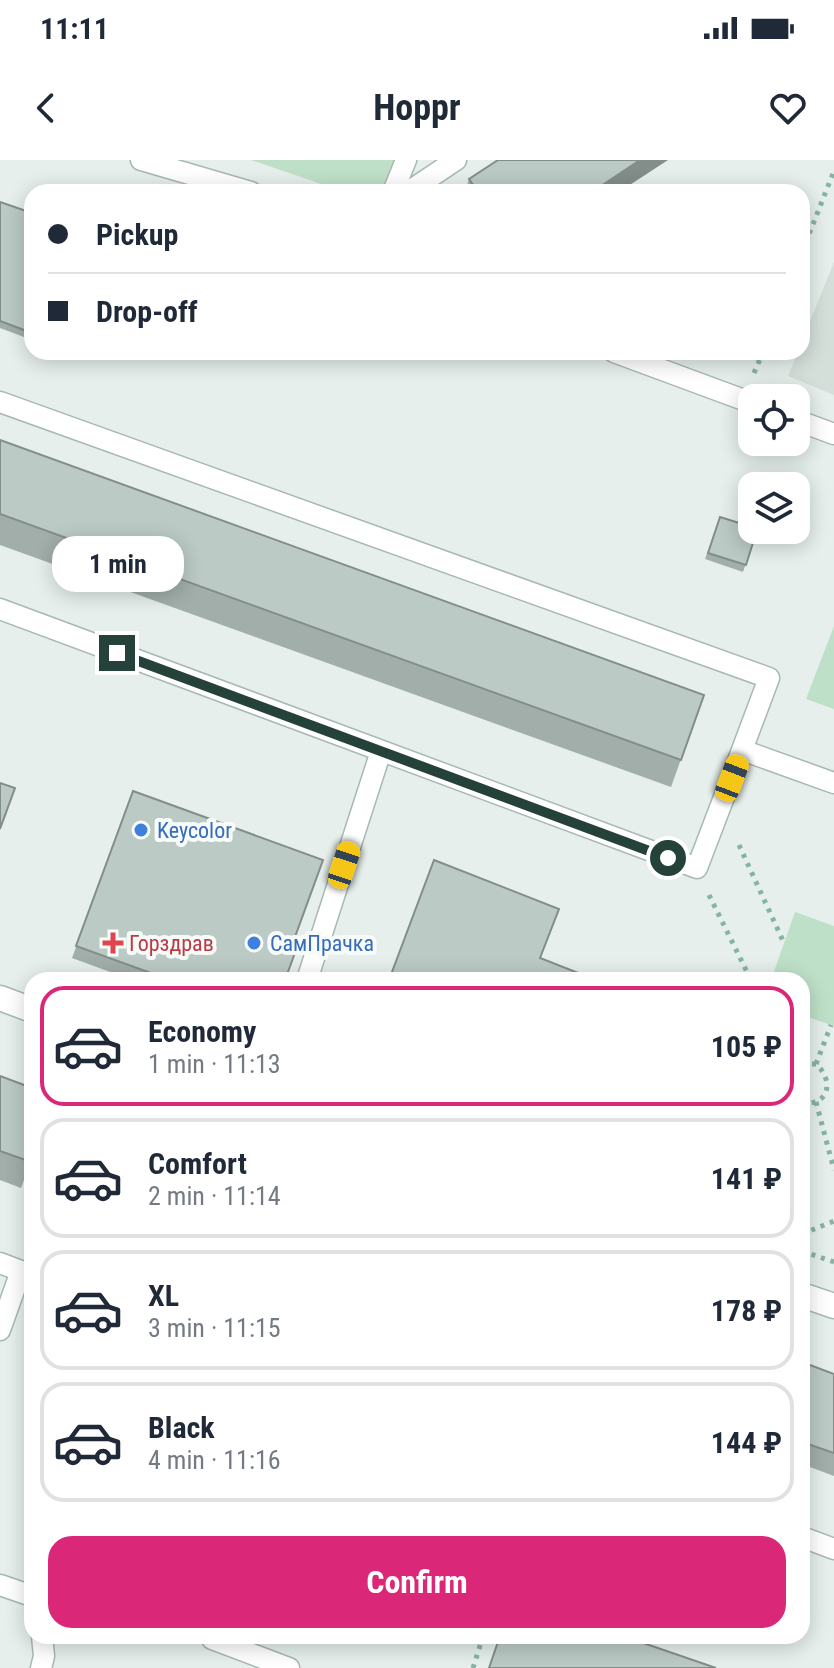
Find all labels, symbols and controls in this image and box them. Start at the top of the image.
text: 11:11 [40,11,109,46]
icon: back [24,86,68,130]
icon: heart [766,86,810,130]
text: Hoppr [373,87,461,129]
text: Pickup [96,217,178,252]
text: Drop-off [96,294,198,329]
map controls [738,384,810,544]
button: locate [738,384,810,456]
button: layers [738,472,810,544]
callout: 1 min [51,537,183,593]
text: 1 min [89,549,147,579]
route end [99,635,135,671]
car [712,751,752,805]
place label: Keycolor [157,818,232,843]
marker: Keycolor [132,821,150,839]
car [325,838,363,892]
route start [650,840,686,876]
place label: Горздрав [129,931,214,956]
place label: СамПрачка [270,931,374,956]
marker: Горздрав [104,934,122,952]
marker: СамПрачка [245,934,263,952]
icon: car [52,1010,124,1082]
text: Economy [148,1014,256,1049]
text: 105 ₽ [711,1029,782,1064]
text: 1 min · 11:13 [148,1049,281,1079]
icon: car [52,1142,124,1214]
text: Comfort [148,1146,247,1181]
text: 141 ₽ [711,1161,782,1196]
text: 2 min · 11:14 [148,1181,281,1211]
icon: car [52,1274,124,1346]
text: XL [148,1278,179,1313]
text: 178 ₽ [711,1293,782,1328]
text: 3 min · 11:15 [148,1313,281,1343]
icon: car [52,1406,124,1478]
text: Black [148,1410,215,1445]
text: 144 ₽ [711,1425,782,1460]
text: 4 min · 11:16 [148,1445,281,1475]
button: Confirm [48,1536,786,1628]

